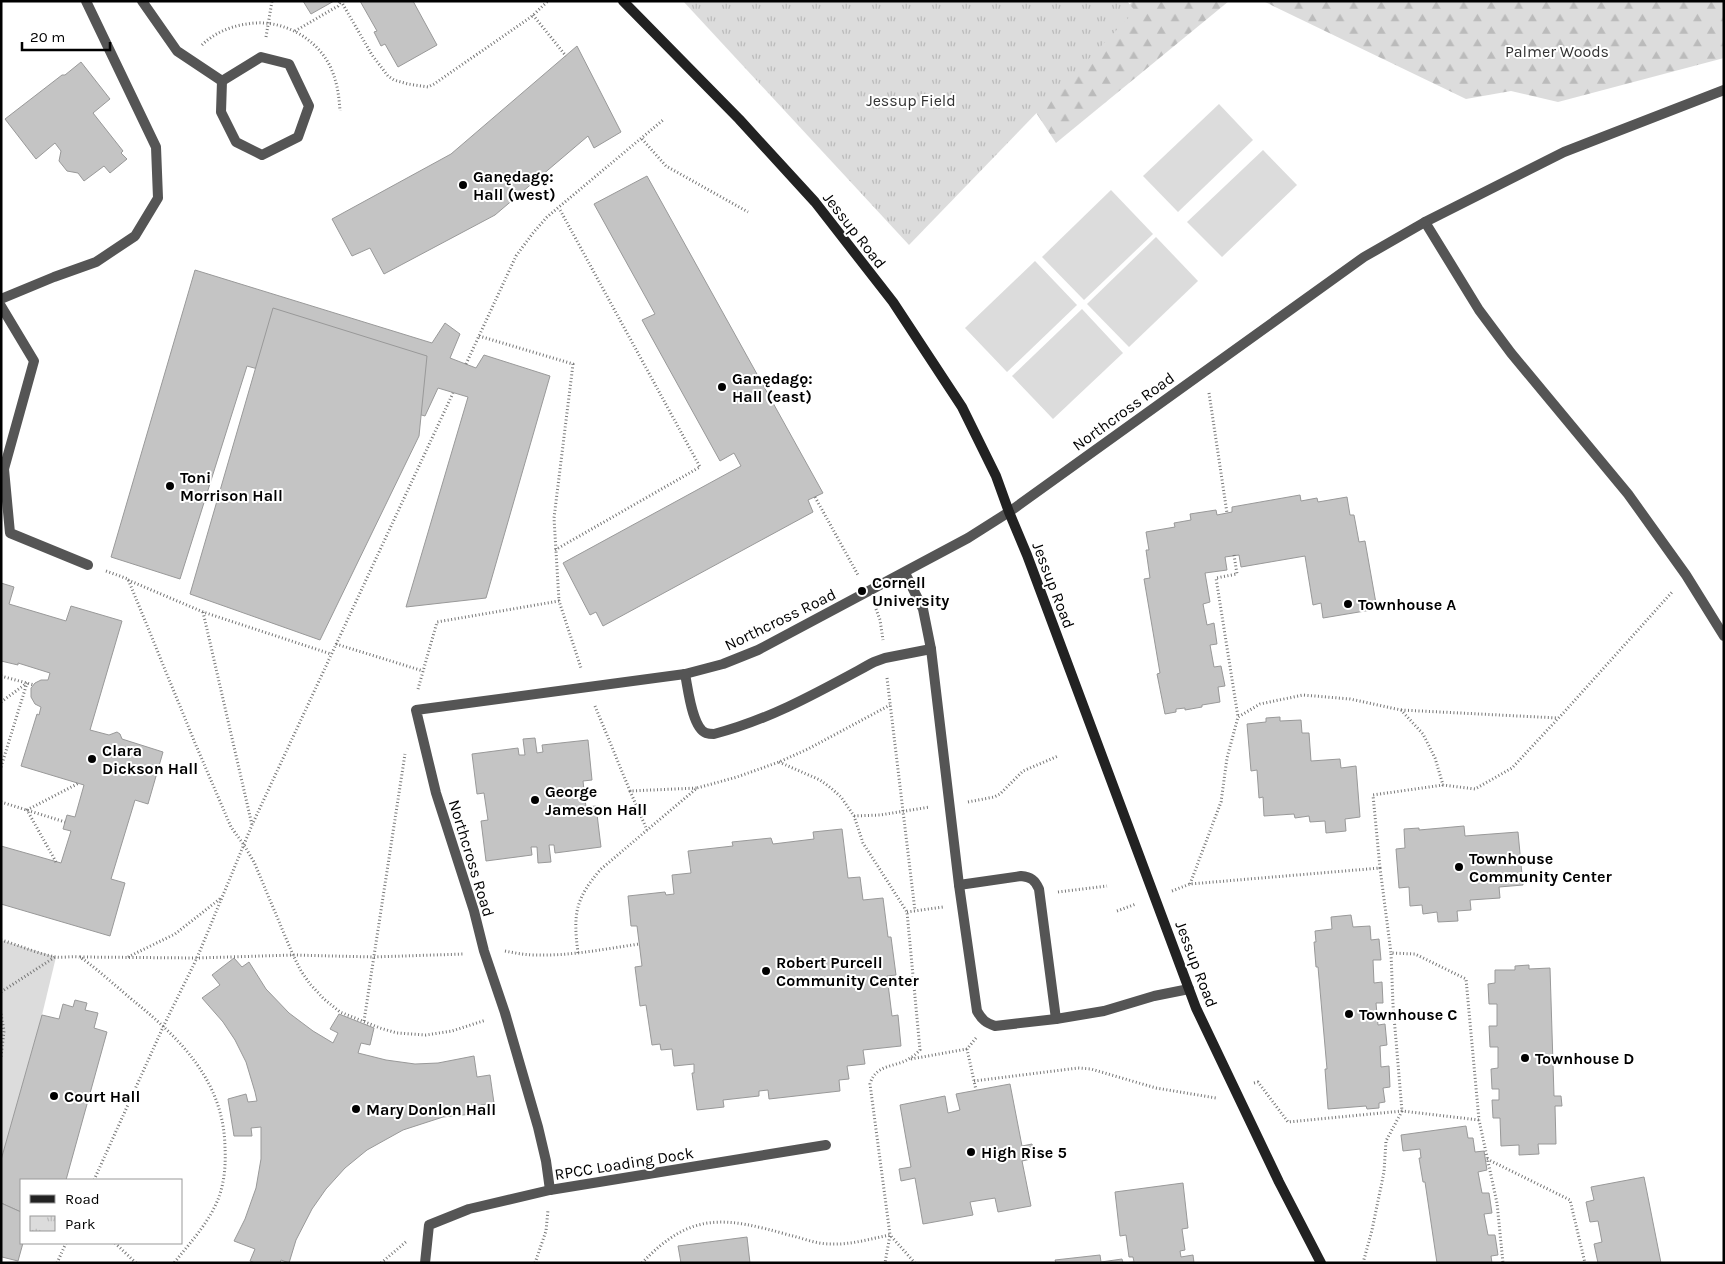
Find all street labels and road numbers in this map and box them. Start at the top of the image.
street label: Jessup Road [819,189,890,272]
street label: Northcross Road [1069,368,1178,455]
street label: Jessup Road [1028,539,1079,631]
street label: Northcross Road [722,584,839,655]
street label: Northcross Road [445,797,498,919]
street label: Jessup Road [1171,918,1222,1010]
street label: RPCC Loading Dock [553,1143,695,1184]

